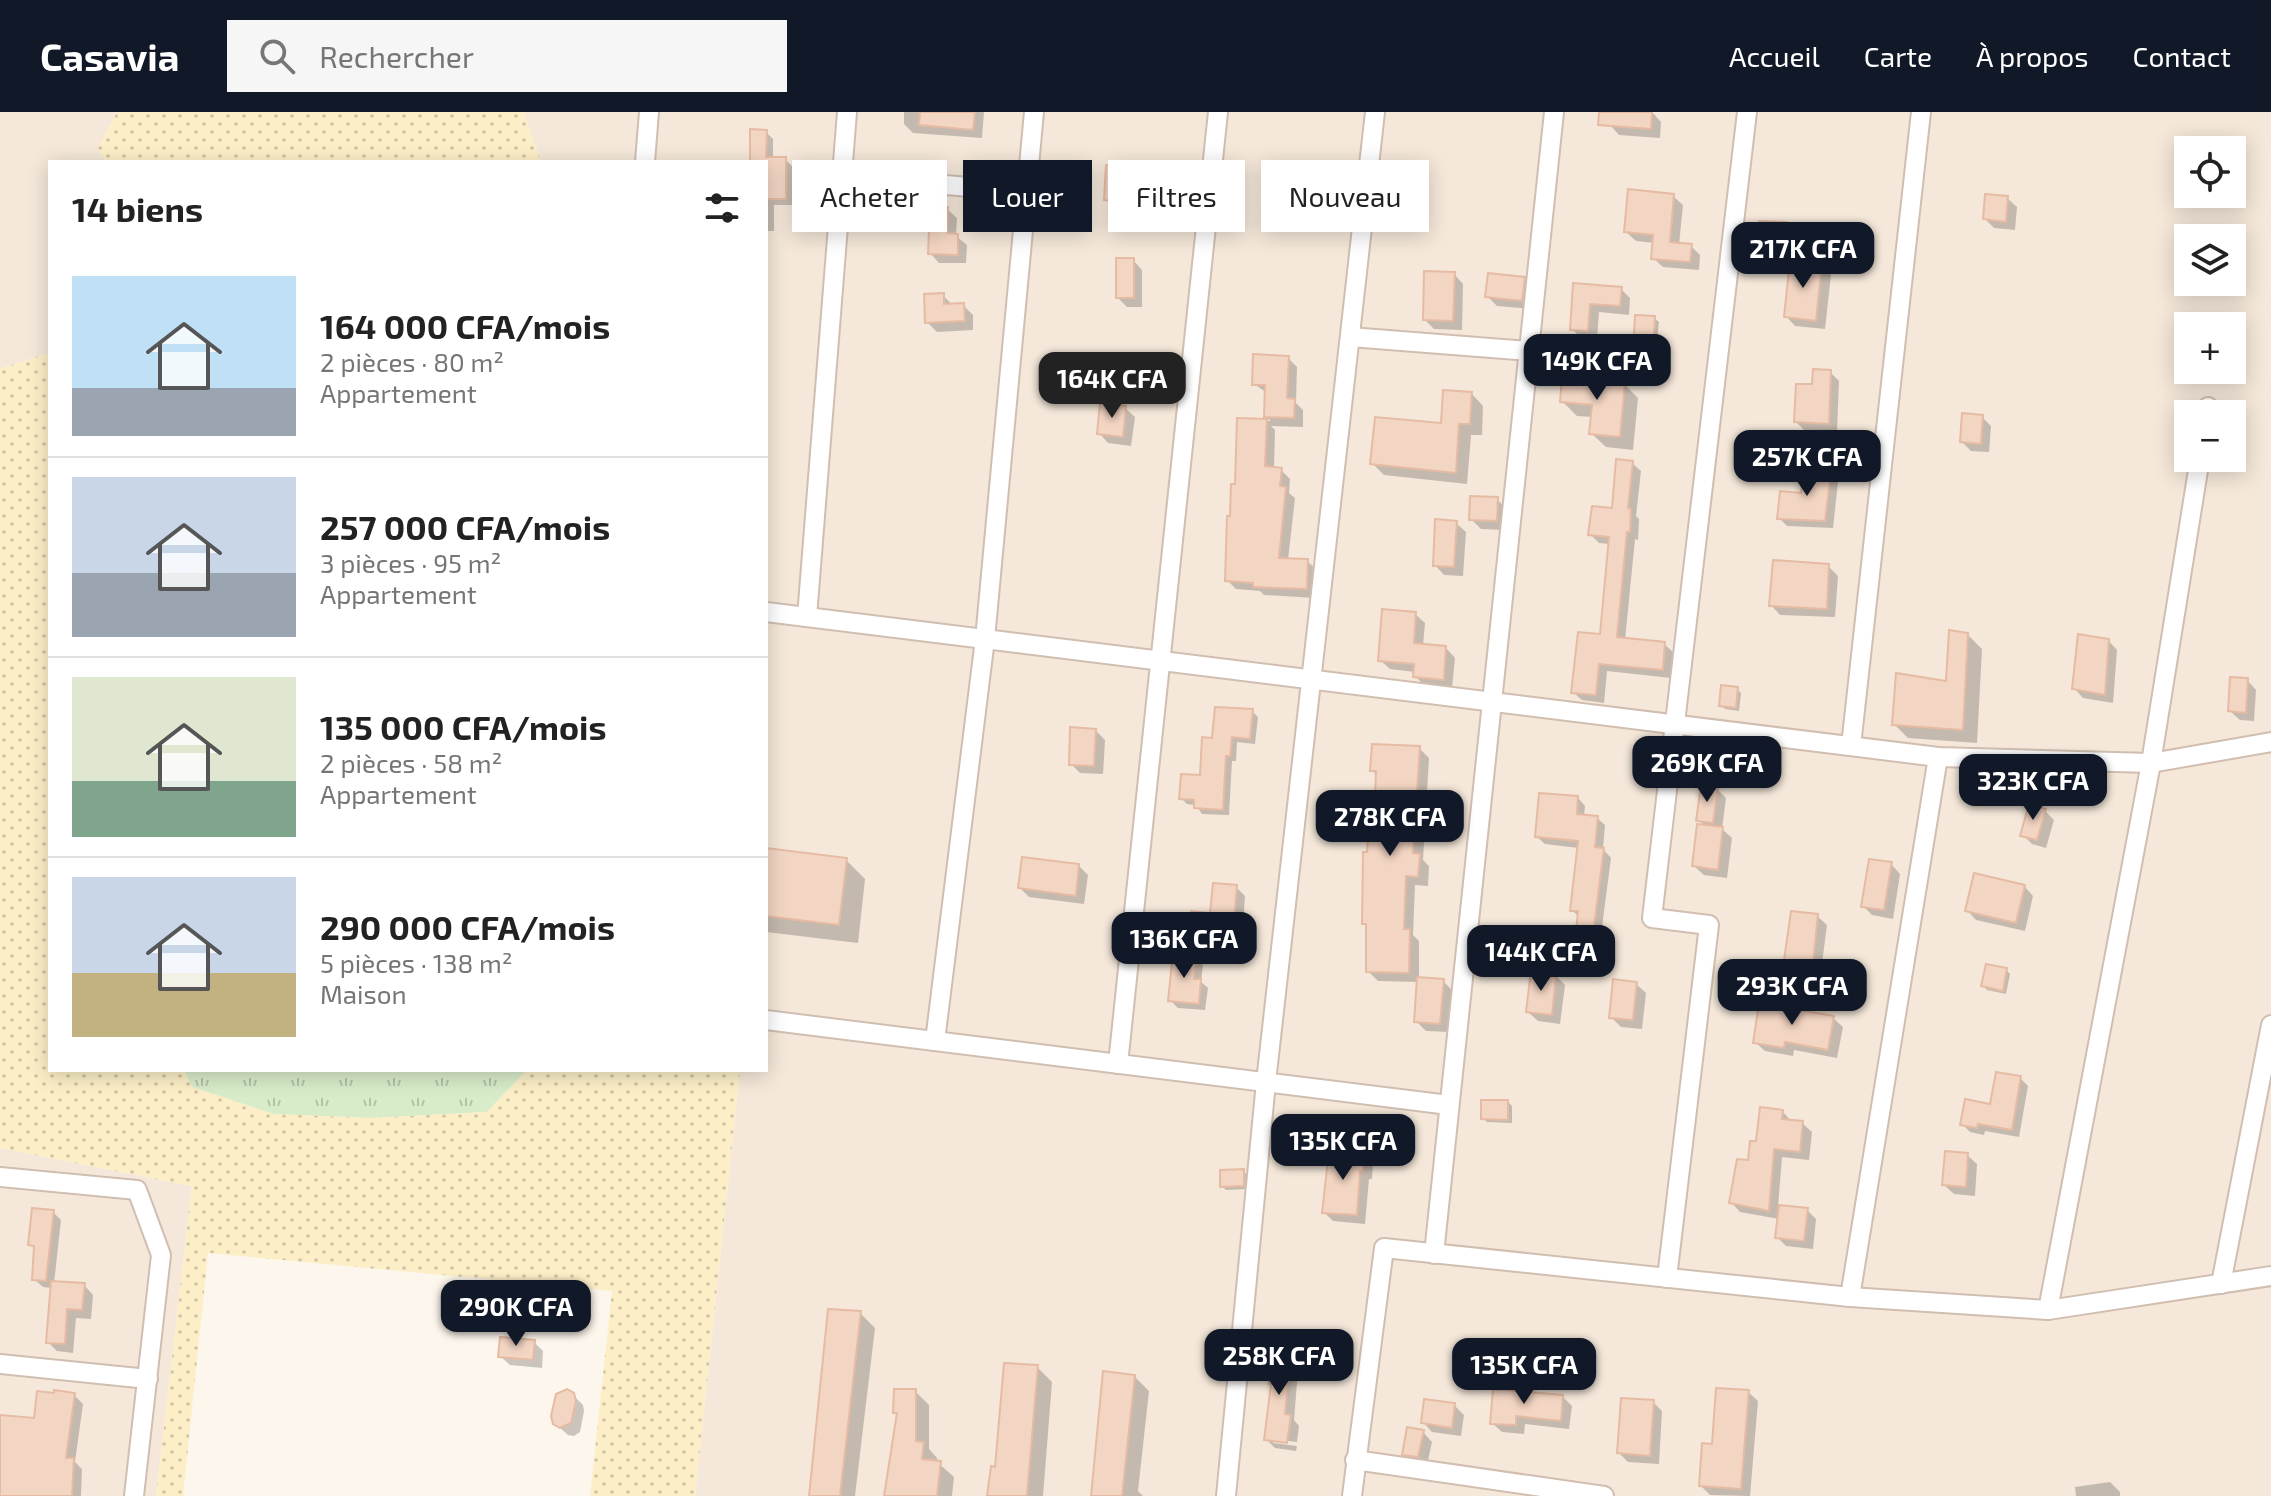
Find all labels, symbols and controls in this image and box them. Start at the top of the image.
search box [227,20,787,92]
text: Casavia [40,33,179,79]
icon: search [255,34,299,78]
text: Rechercher [319,38,474,74]
text: Accueil [1729,39,1820,73]
text: Carte [1864,39,1932,73]
text: À propos [1976,39,2088,73]
text: Contact [2132,39,2231,73]
map controls [2174,136,2246,472]
button: locate [2174,136,2246,208]
chip: Acheter [792,160,947,232]
chip: Louer [963,160,1092,232]
chip: Filtres [1108,160,1245,232]
chip: Nouveau [1261,160,1429,232]
icon: filters [700,186,744,230]
text: 14 biens [72,188,203,229]
pin: 217K CFA [1720,222,1886,290]
button: layers [2174,224,2246,296]
text: 217K CFA [1749,232,1857,263]
text: 164 000 CFA/mois [320,305,610,346]
icon: home [136,308,232,404]
button: + [2174,312,2246,384]
pin: 149K CFA [1514,334,1680,402]
text: 149K CFA [1542,344,1652,375]
text: 2 pièces · 80 m² [320,346,504,377]
pin: 164K CFA [1029,352,1195,420]
text: 164K CFA [1057,362,1167,393]
text: Appartement [320,377,477,408]
button: − [2174,400,2246,472]
pin: 257K CFA [1724,430,1890,498]
text: 257K CFA [1752,440,1862,471]
text: 257 000 CFA/mois [320,506,610,547]
icon: home [136,509,232,605]
text: 3 pièces · 95 m² [320,547,501,578]
text: Appartement [320,578,477,609]
text: 135 000 CFA/mois [320,706,607,747]
icon: home [136,709,232,805]
pin: 269K CFA [1624,736,1790,804]
text: 269K CFA [1650,746,1764,777]
text: 2 pièces · 58 m² [320,747,502,778]
pin: 323K CFA [1950,754,2116,822]
text: 323K CFA [1977,764,2089,795]
text: Appartement [320,778,477,809]
pin: 278K CFA [1307,790,1473,858]
text: 278K CFA [1334,800,1446,831]
text: 290 000 CFA/mois [320,906,615,947]
icon: home [136,909,232,1005]
pin: 136K CFA [1101,912,1267,980]
text: 136K CFA [1130,922,1238,953]
pin: 144K CFA [1458,925,1624,993]
text: 144K CFA [1485,935,1597,966]
text: 5 pièces · 138 m² [320,947,513,978]
pin: 293K CFA [1709,959,1875,1027]
text: 293K CFA [1736,969,1848,1000]
text: Maison [320,978,407,1009]
pin: 135K CFA [1260,1114,1426,1182]
text: 135K CFA [1289,1124,1397,1155]
pin: 290K CFA [433,1280,599,1348]
text: 290K CFA [459,1290,573,1321]
pin: 258K CFA [1196,1329,1362,1397]
pin: 135K CFA [1441,1338,1607,1406]
text: 258K CFA [1222,1339,1336,1370]
text: 135K CFA [1470,1348,1578,1379]

